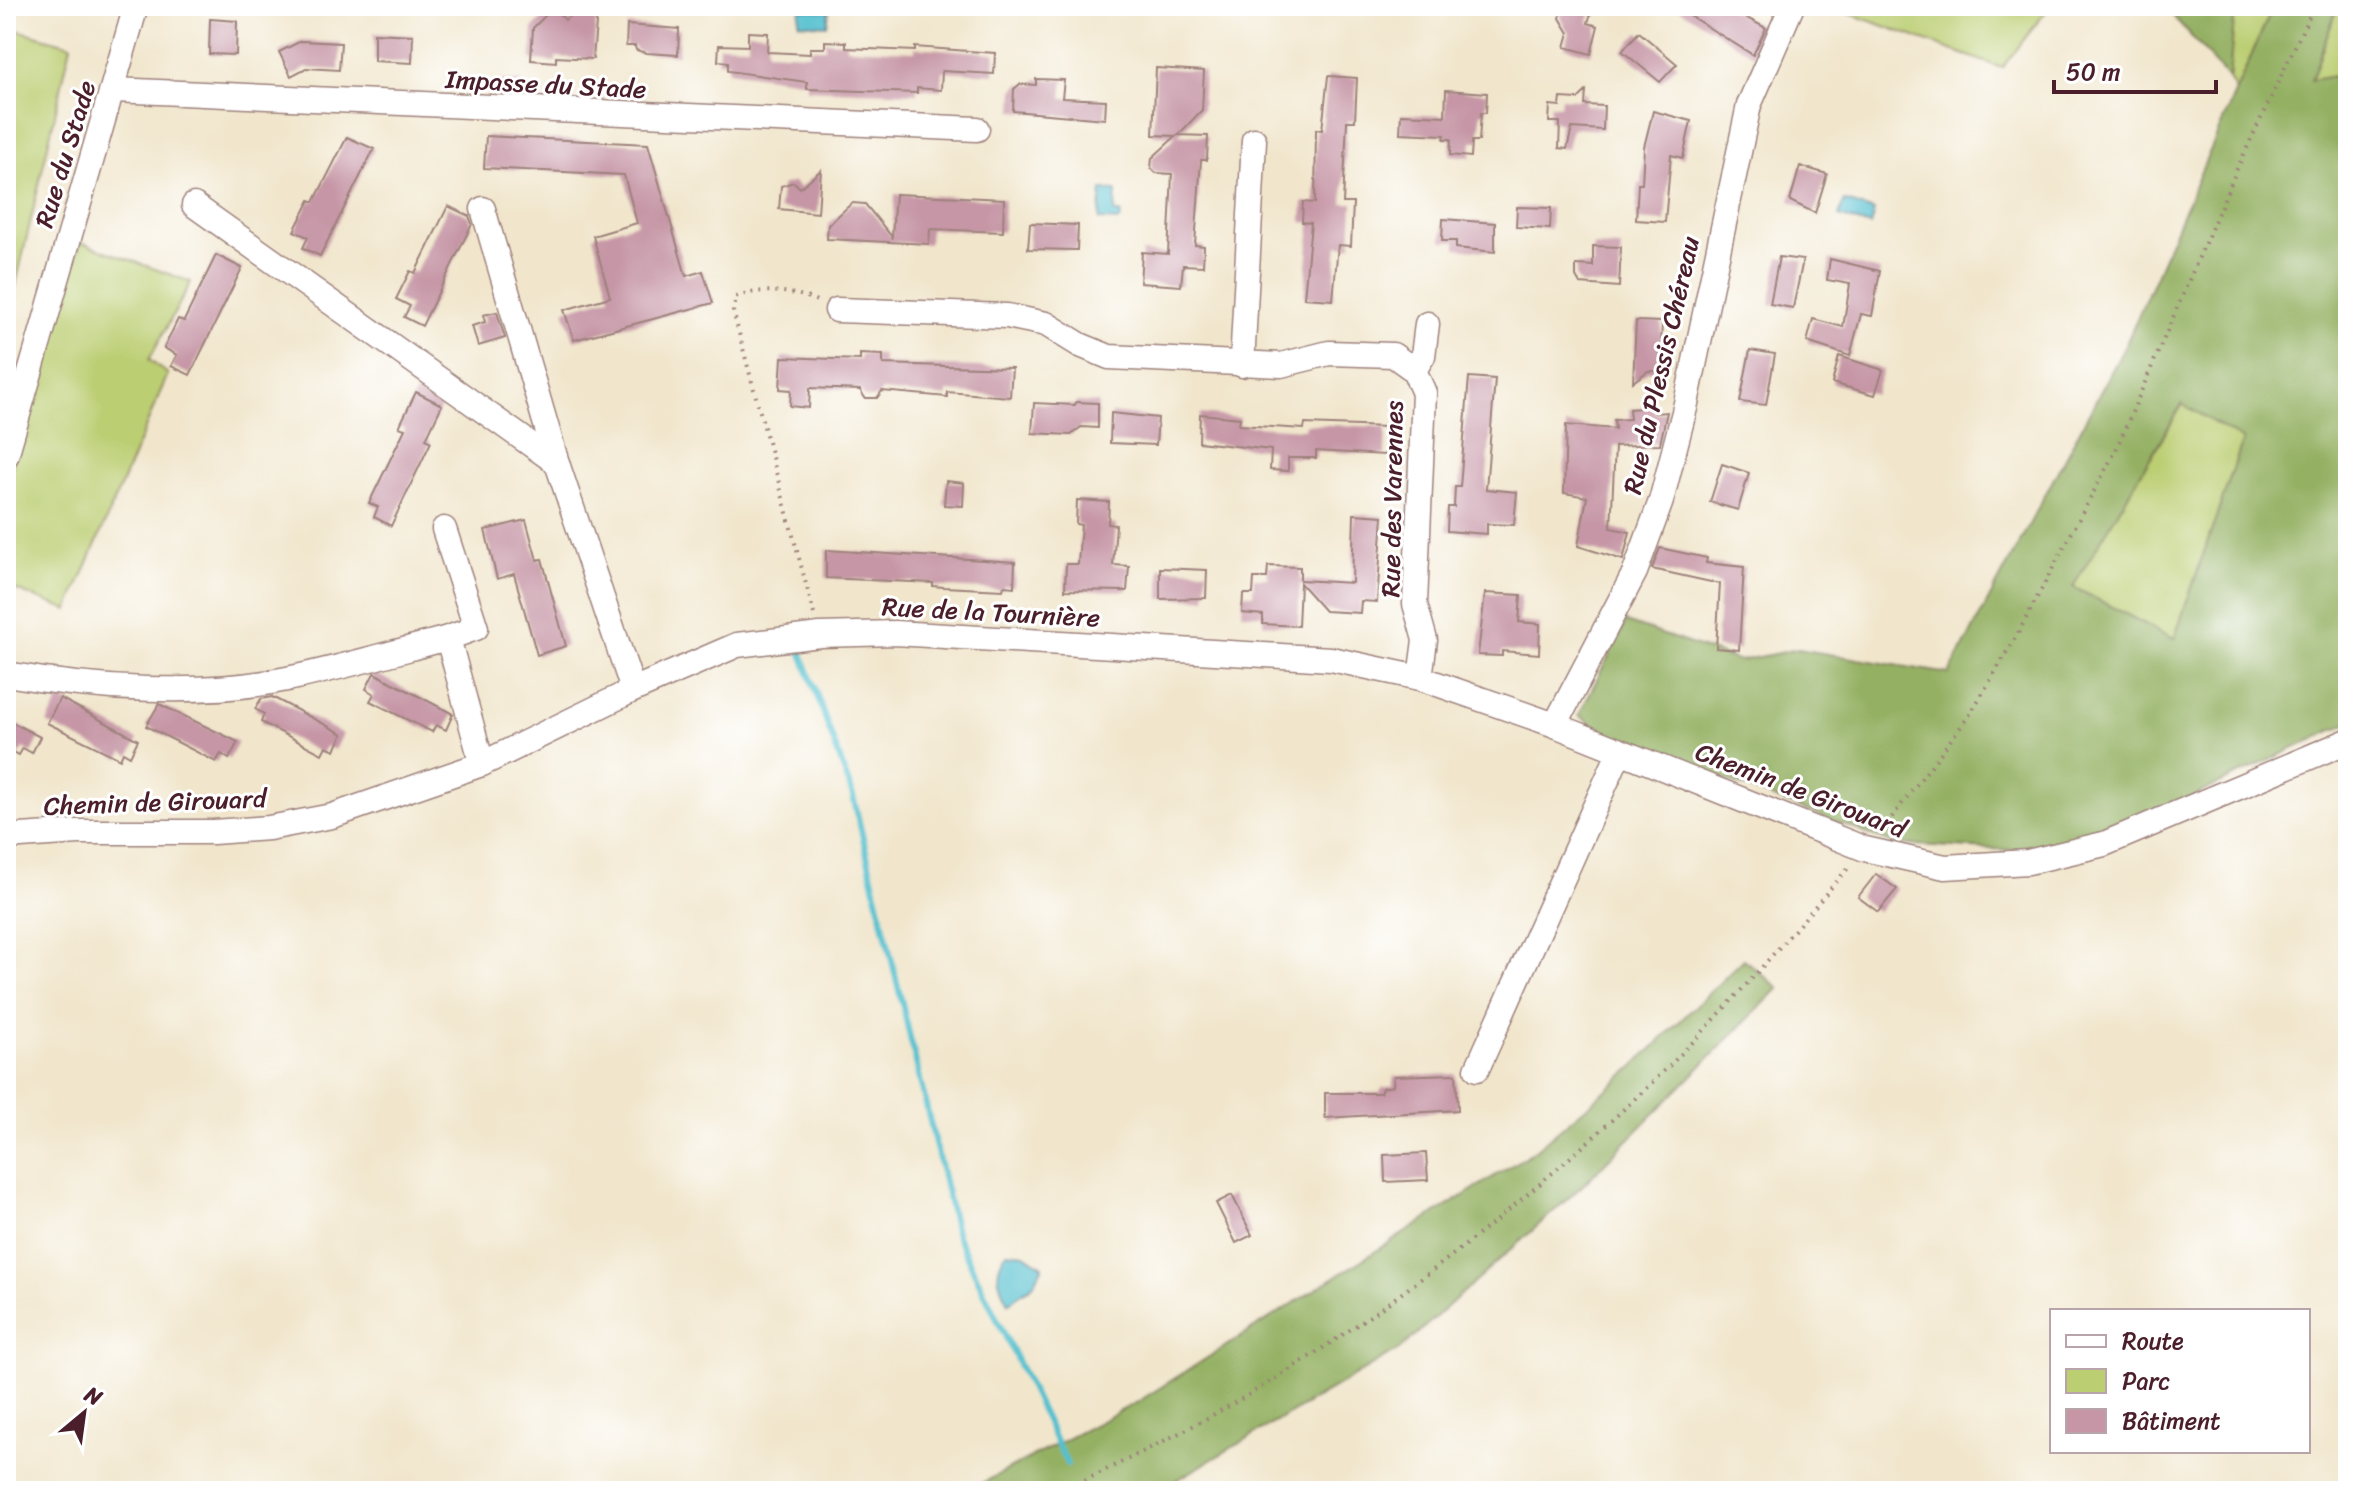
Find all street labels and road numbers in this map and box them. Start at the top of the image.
street label: Impasse du Stade [443,56,648,112]
street label: Rue du Stade [21,75,109,233]
street label: Rue du Plessis Chéreau [1609,231,1713,499]
street label: Rue des Varennes [1367,400,1417,598]
street label: Rue de la Tournière [881,583,1101,641]
street label: Chemin de Girouard [1689,729,1915,852]
street label: Chemin de Girouard [43,775,269,829]

